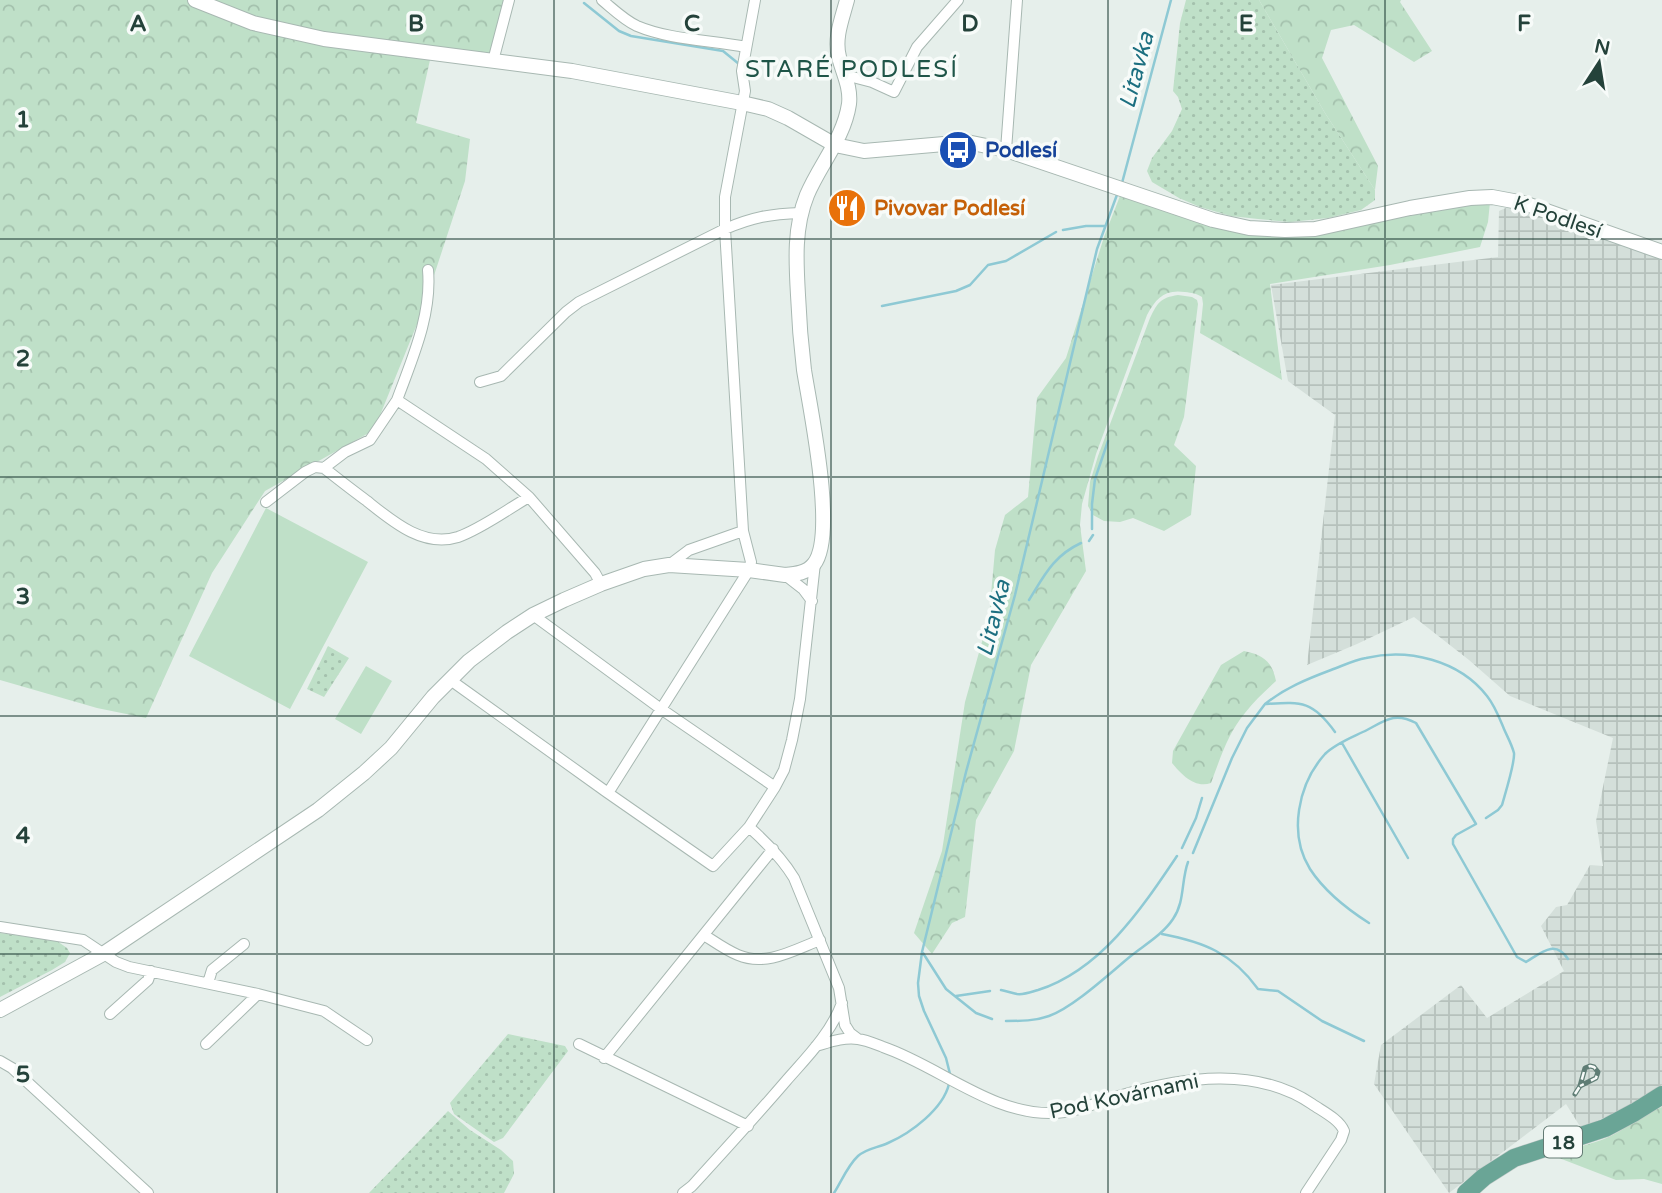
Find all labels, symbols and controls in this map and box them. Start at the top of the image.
text: A [129,10,147,38]
text: B [408,10,424,38]
text: C [684,10,700,38]
text: D [961,10,979,38]
text: E [1239,10,1253,38]
text: F [1517,10,1531,38]
water label: Litavka [1113,28,1161,112]
north arrow [1564,28,1634,98]
text: N [1593,35,1612,60]
district label: STARÉ PODLESÍ [745,54,959,84]
text: 1 [16,106,30,134]
bus stop icon: Podlesí [937,129,979,171]
place label: Podlesí [985,138,1058,163]
restaurant icon: Pivovar Podlesí [826,187,868,229]
street label: K Podlesí [1510,191,1605,244]
place label: Pivovar Podlesí [874,196,1026,221]
text: 2 [16,345,30,373]
water label: Litavka [971,576,1017,659]
text: 3 [16,583,30,611]
text: 4 [16,822,31,850]
text: 5 [16,1061,30,1089]
street label: Pod Kovárnami [1047,1068,1201,1125]
road number: 18 [1544,1126,1582,1158]

